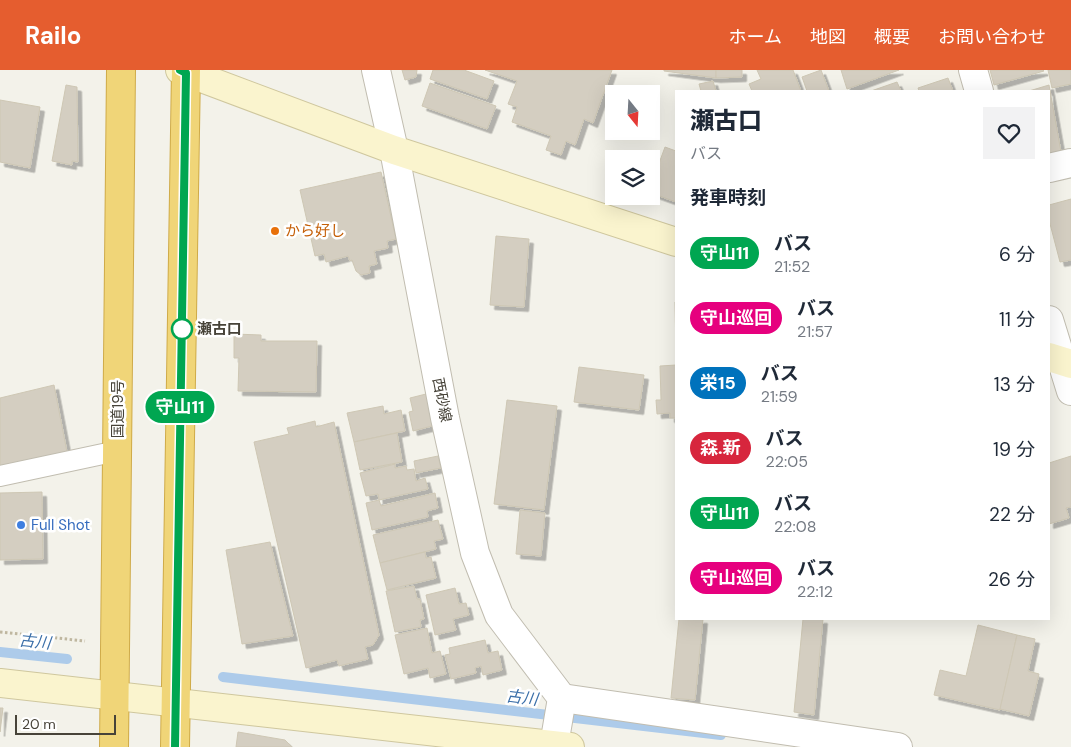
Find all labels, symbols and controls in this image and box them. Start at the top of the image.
text: Railo [25,20,81,51]
text: ホーム [729,25,782,49]
text: 地図 [810,25,846,49]
text: 概要 [874,25,910,49]
text: お問い合わせ [938,25,1046,49]
north arrow [605,85,660,140]
map controls [605,85,660,205]
text: 瀬古口 [690,105,762,136]
button: heart [983,107,1035,159]
text: バス [690,143,722,164]
button: layers [605,150,660,205]
text: 発車時刻 [690,185,766,210]
place label: から好し [285,221,345,241]
marker: から好し [269,225,281,237]
text: バス [774,231,812,256]
text: 守山11 [700,241,749,265]
text: 6 分 [999,242,1035,267]
text: 21:52 [774,256,810,277]
text: バス [797,296,835,321]
text: 守山巡回 [700,306,772,330]
text: 11 分 [999,307,1035,332]
marker: 瀬古口 [171,318,193,340]
place label: 瀬古口 [197,319,242,339]
text: 21:57 [797,321,832,342]
text: バス [761,361,799,386]
text: 栄15 [700,371,736,395]
text: 13 分 [994,372,1035,397]
street label: 西砂線 [428,376,456,424]
street label: 国道19号 [108,379,128,439]
text: 21:59 [761,386,798,407]
line badge: 守山11 [145,391,215,423]
text: 守山11 [155,395,205,419]
text: バス [766,426,804,451]
text: 森.新 [700,436,741,460]
text: 19 分 [993,437,1035,462]
text: 22:05 [766,451,808,472]
text: バス [774,491,812,516]
text: 守山11 [700,501,749,525]
text: 22 分 [989,502,1035,527]
place label: Full Shot [31,515,90,535]
text: 22:08 [774,516,816,537]
marker: Full Shot [15,519,27,531]
text: バス [797,556,835,581]
text: 守山巡回 [700,566,772,590]
text: 26 分 [988,567,1035,592]
text: 22:12 [797,581,833,602]
water label: 古川 [18,629,54,654]
water label: 古川 [505,685,541,710]
scale bar [15,712,116,735]
text: 20 m [22,715,56,733]

